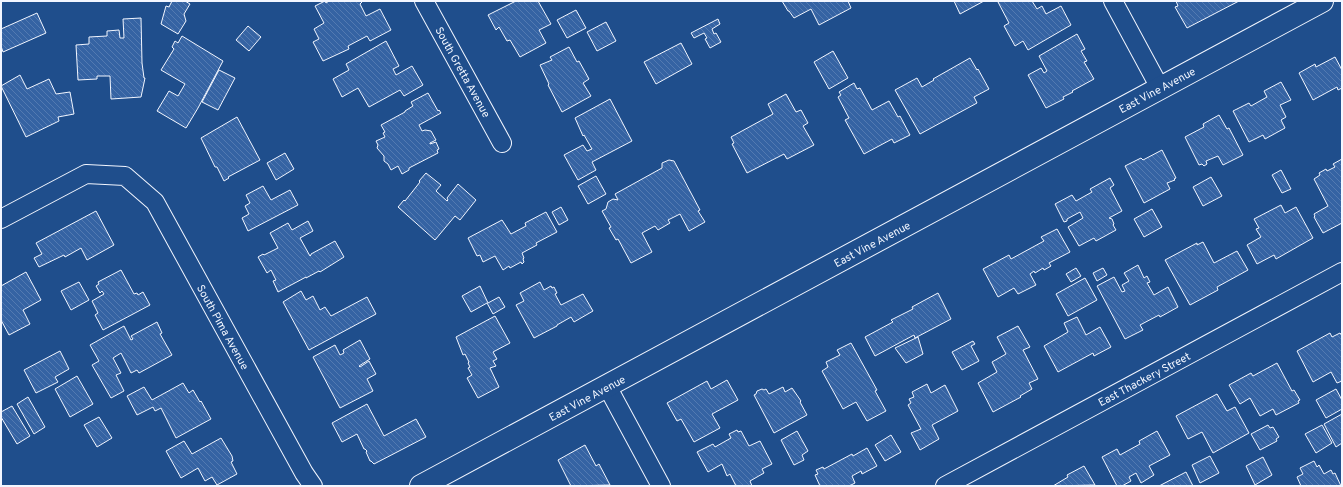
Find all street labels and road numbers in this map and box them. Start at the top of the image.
street label: South Gretta Avenue [431,25,493,120]
street label: East Vine Avenue [1117,65,1198,117]
street label: East Vine Avenue [832,219,913,271]
street label: South Pima Avenue [193,282,251,373]
street label: East Thackery Street [1096,350,1193,410]
street label: East Vine Avenue [547,373,628,425]

